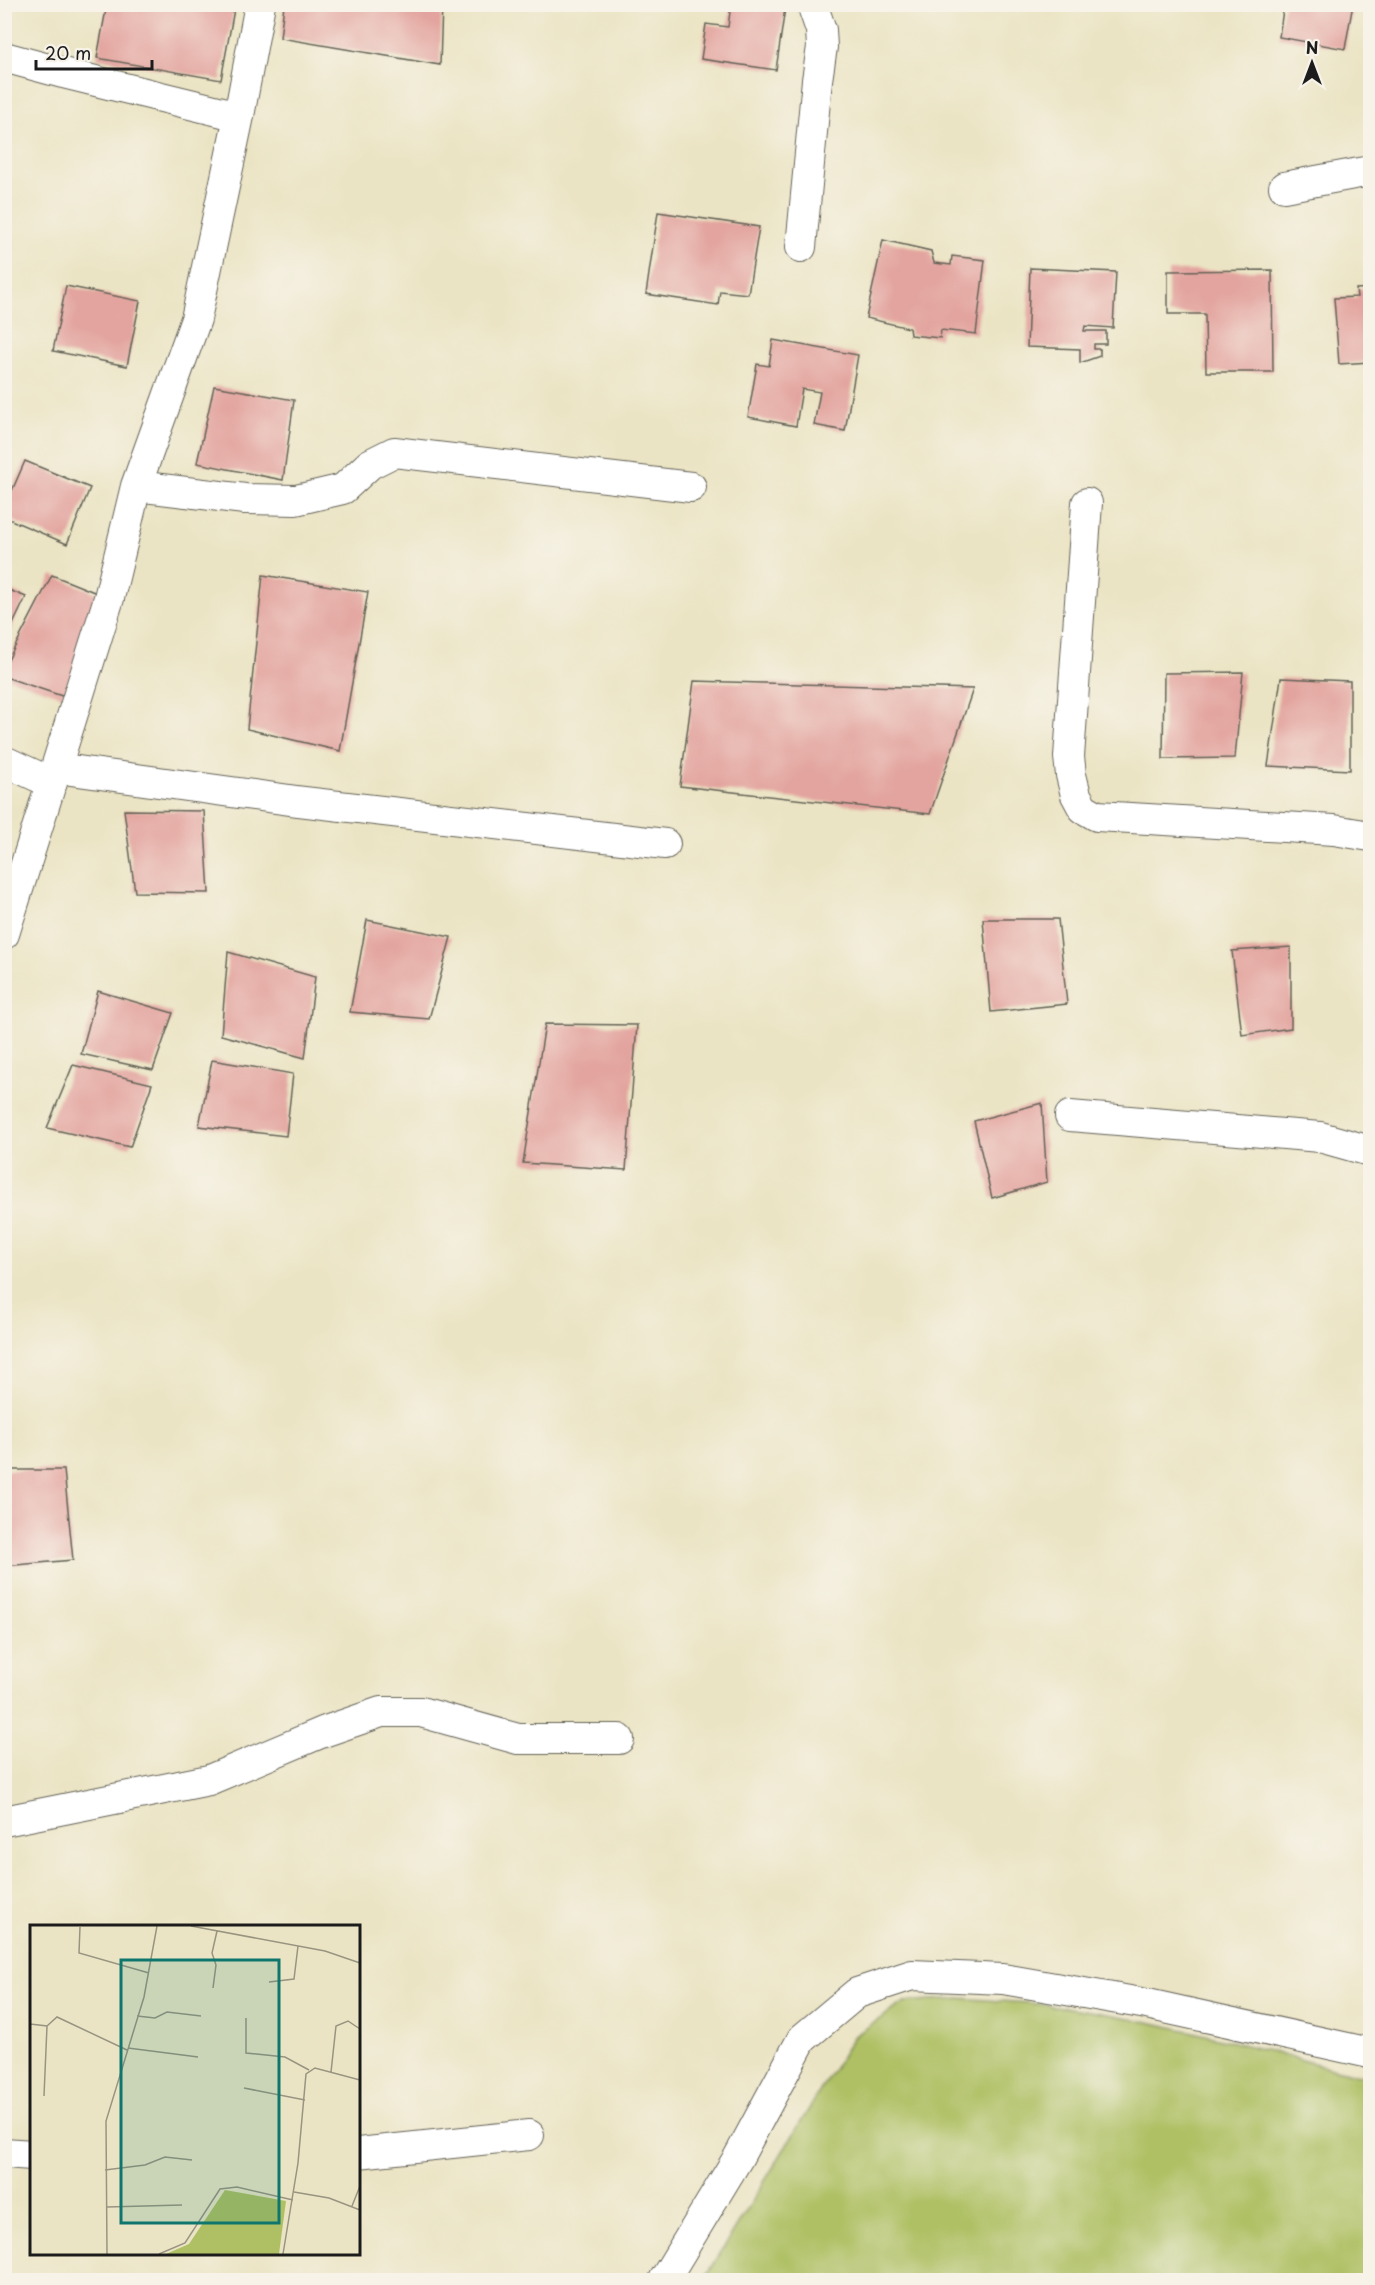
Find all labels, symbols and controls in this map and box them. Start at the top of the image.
scale bar [36,33,152,71]
north arrow [1282,33,1342,93]
text: N [1306,35,1318,59]
text: 20 m [45,39,91,66]
inset map [30,1925,360,2255]

